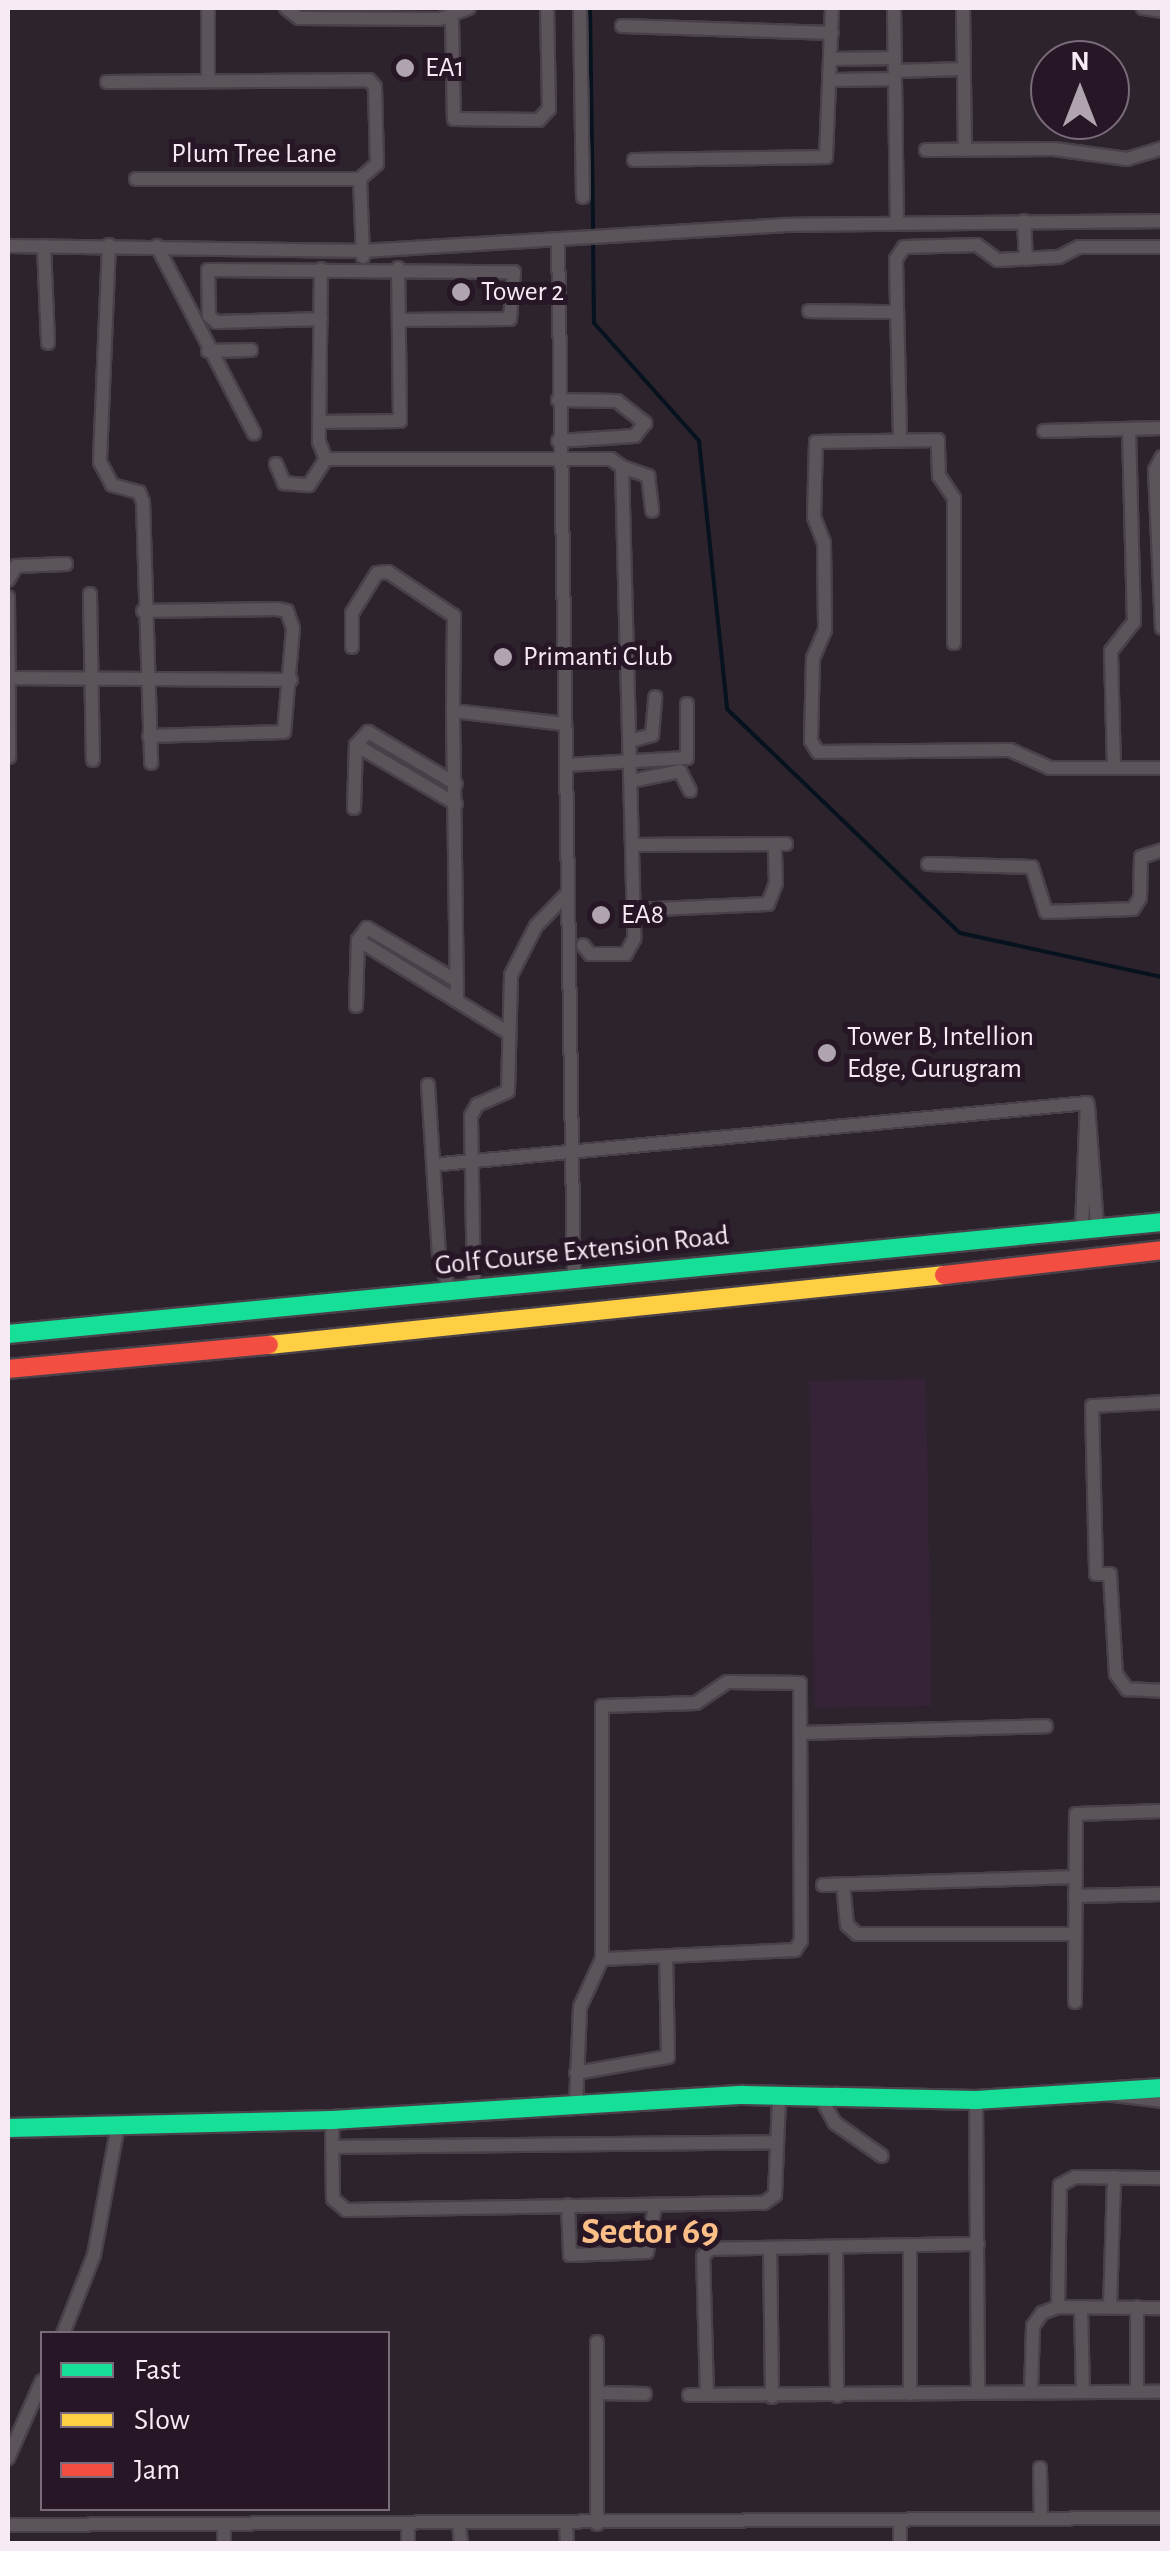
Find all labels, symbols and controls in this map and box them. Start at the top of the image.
north arrow [1030,40,1130,140]
text: N [1070,48,1090,76]
place label: EA1 [425,51,464,85]
marker: EA1 [394,57,416,79]
street label: Plum Tree Lane [171,137,337,171]
place label: Tower 2 [481,275,564,309]
marker: Tower 2 [450,281,472,303]
place label: Primanti Club [523,640,673,674]
marker: Primanti Club [492,646,514,668]
place label: EA8 [621,898,664,932]
marker: EA8 [590,904,612,926]
place label: Tower B, Intellion Edge, Gurugram [847,1020,1034,1086]
marker: Tower B, Intellion Edge, Gurugram [816,1042,838,1064]
street label: Golf Course Extension Road [433,1219,731,1283]
district label: Sector 69 [581,2210,719,2256]
legend [40,2331,390,2511]
text: Fast [134,2355,181,2385]
text: Slow [134,2405,190,2435]
text: Jam [134,2455,180,2485]

